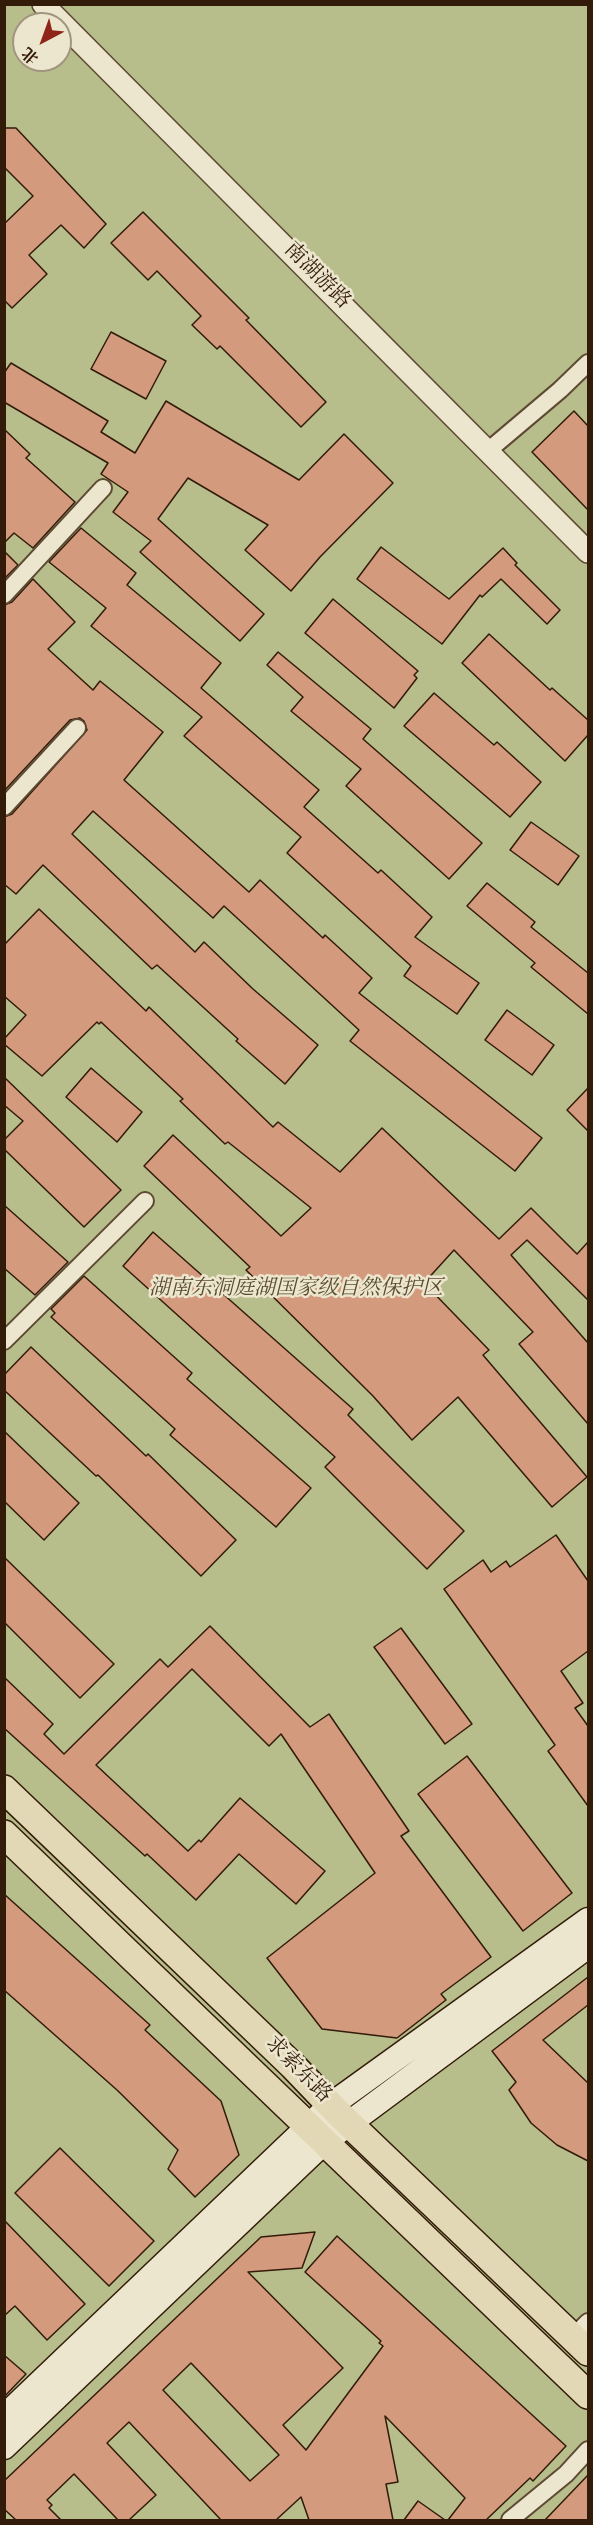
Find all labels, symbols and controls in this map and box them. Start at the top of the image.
north arrow [12,12,72,72]
text: 北 [18,41,45,68]
street label: 南湖游路 [277,238,355,316]
park label: 湖南东洞庭湖国家级自然保护区 [149,1277,443,1303]
street label: 求索东路 [258,2032,336,2110]

